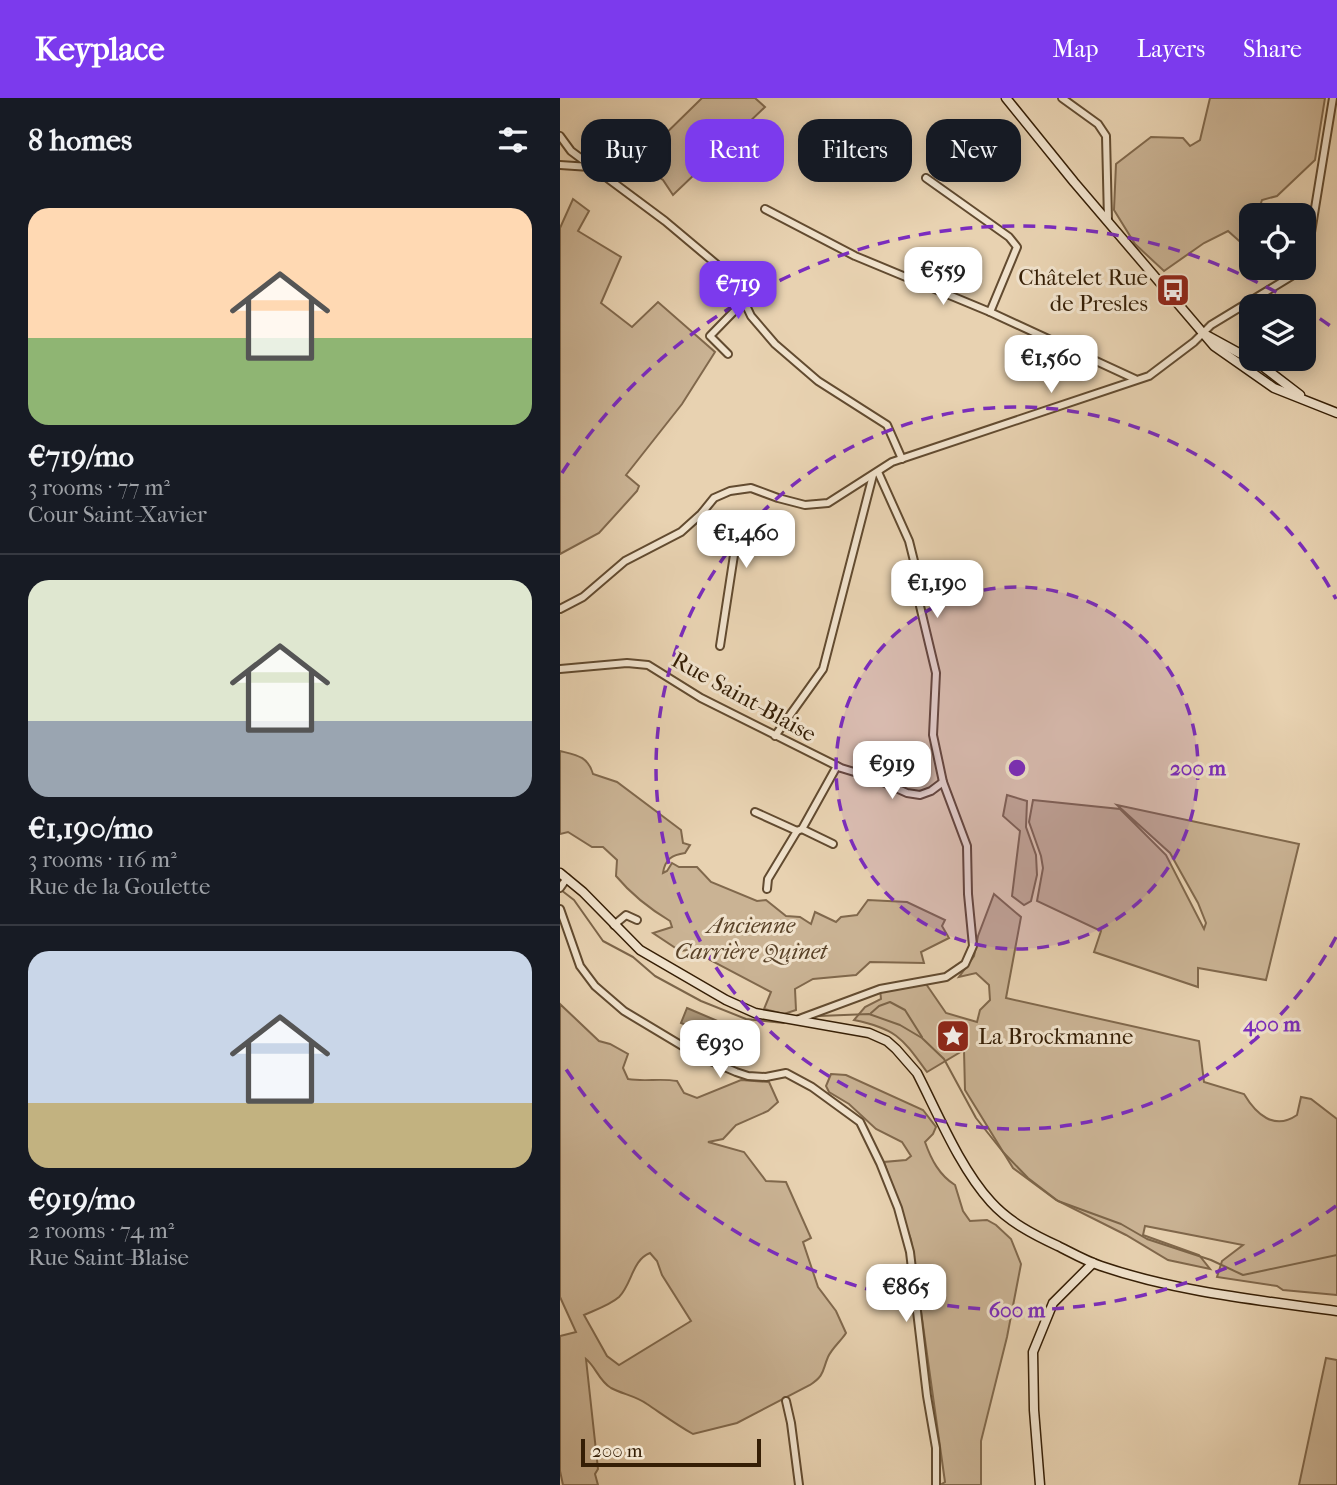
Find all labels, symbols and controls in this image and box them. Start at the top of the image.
text: Keyplace [35,30,165,69]
text: Map [1053,35,1099,63]
text: Layers [1137,35,1205,63]
text: Share [1243,35,1302,63]
chip: Buy [581,119,671,182]
chip: Rent [685,119,784,182]
chip: Filters [798,119,912,182]
chip: New [926,119,1021,182]
icon: filters [494,121,532,159]
text: 8 homes [28,123,132,158]
map controls [1239,203,1316,371]
button: locate [1239,203,1316,280]
pin: €559 [902,248,984,307]
icon: home [217,253,343,379]
text: €559 [920,256,966,283]
pin: €719 [697,262,779,321]
place label: Châtelet Rue de Presles [1018,264,1148,317]
text: €719 [715,270,761,297]
bus stop icon: Châtelet Rue de Presles [1154,271,1192,309]
button: layers [1239,294,1316,371]
pin: €1,560 [994,336,1108,395]
text: €1,560 [1021,344,1081,371]
text: €719/mo [28,439,134,474]
text: 3 rooms · 77 m² [28,474,170,501]
text: Cour Saint-Xavier [28,501,207,528]
pin: €1,460 [689,510,803,570]
text: €1,460 [713,519,779,546]
pin: €1,190 [880,560,994,620]
text: €1,190 [907,569,967,596]
icon: home [217,625,343,751]
street label: Rue Saint-Blaise [667,646,821,748]
pin: €919 [851,742,933,801]
text: €919 [869,750,915,777]
centre of rings [1005,756,1029,780]
text: 200 m [1170,756,1227,780]
text: €1,190/mo [28,811,153,846]
text: 3 rooms · 116 m² [28,846,177,873]
text: Rue de la Goulette [28,873,210,900]
park label: Ancienne Carrière Quinet [675,912,829,965]
icon: home [217,996,343,1122]
text: 400 m [1242,1012,1301,1037]
place icon: La Brockmanne [934,1017,972,1055]
pin: €930 [679,1020,761,1080]
place label: La Brockmanne [978,1023,1133,1050]
text: €930 [696,1029,744,1056]
text: €919/mo [28,1182,135,1217]
text: 2 rooms · 74 m² [28,1217,174,1244]
text: Rue Saint-Blaise [28,1244,189,1271]
pin: €865 [865,1264,947,1324]
text: €865 [882,1273,930,1300]
text: 600 m [989,1298,1046,1322]
scale bar [581,1436,761,1468]
text: 200 m [592,1440,643,1462]

